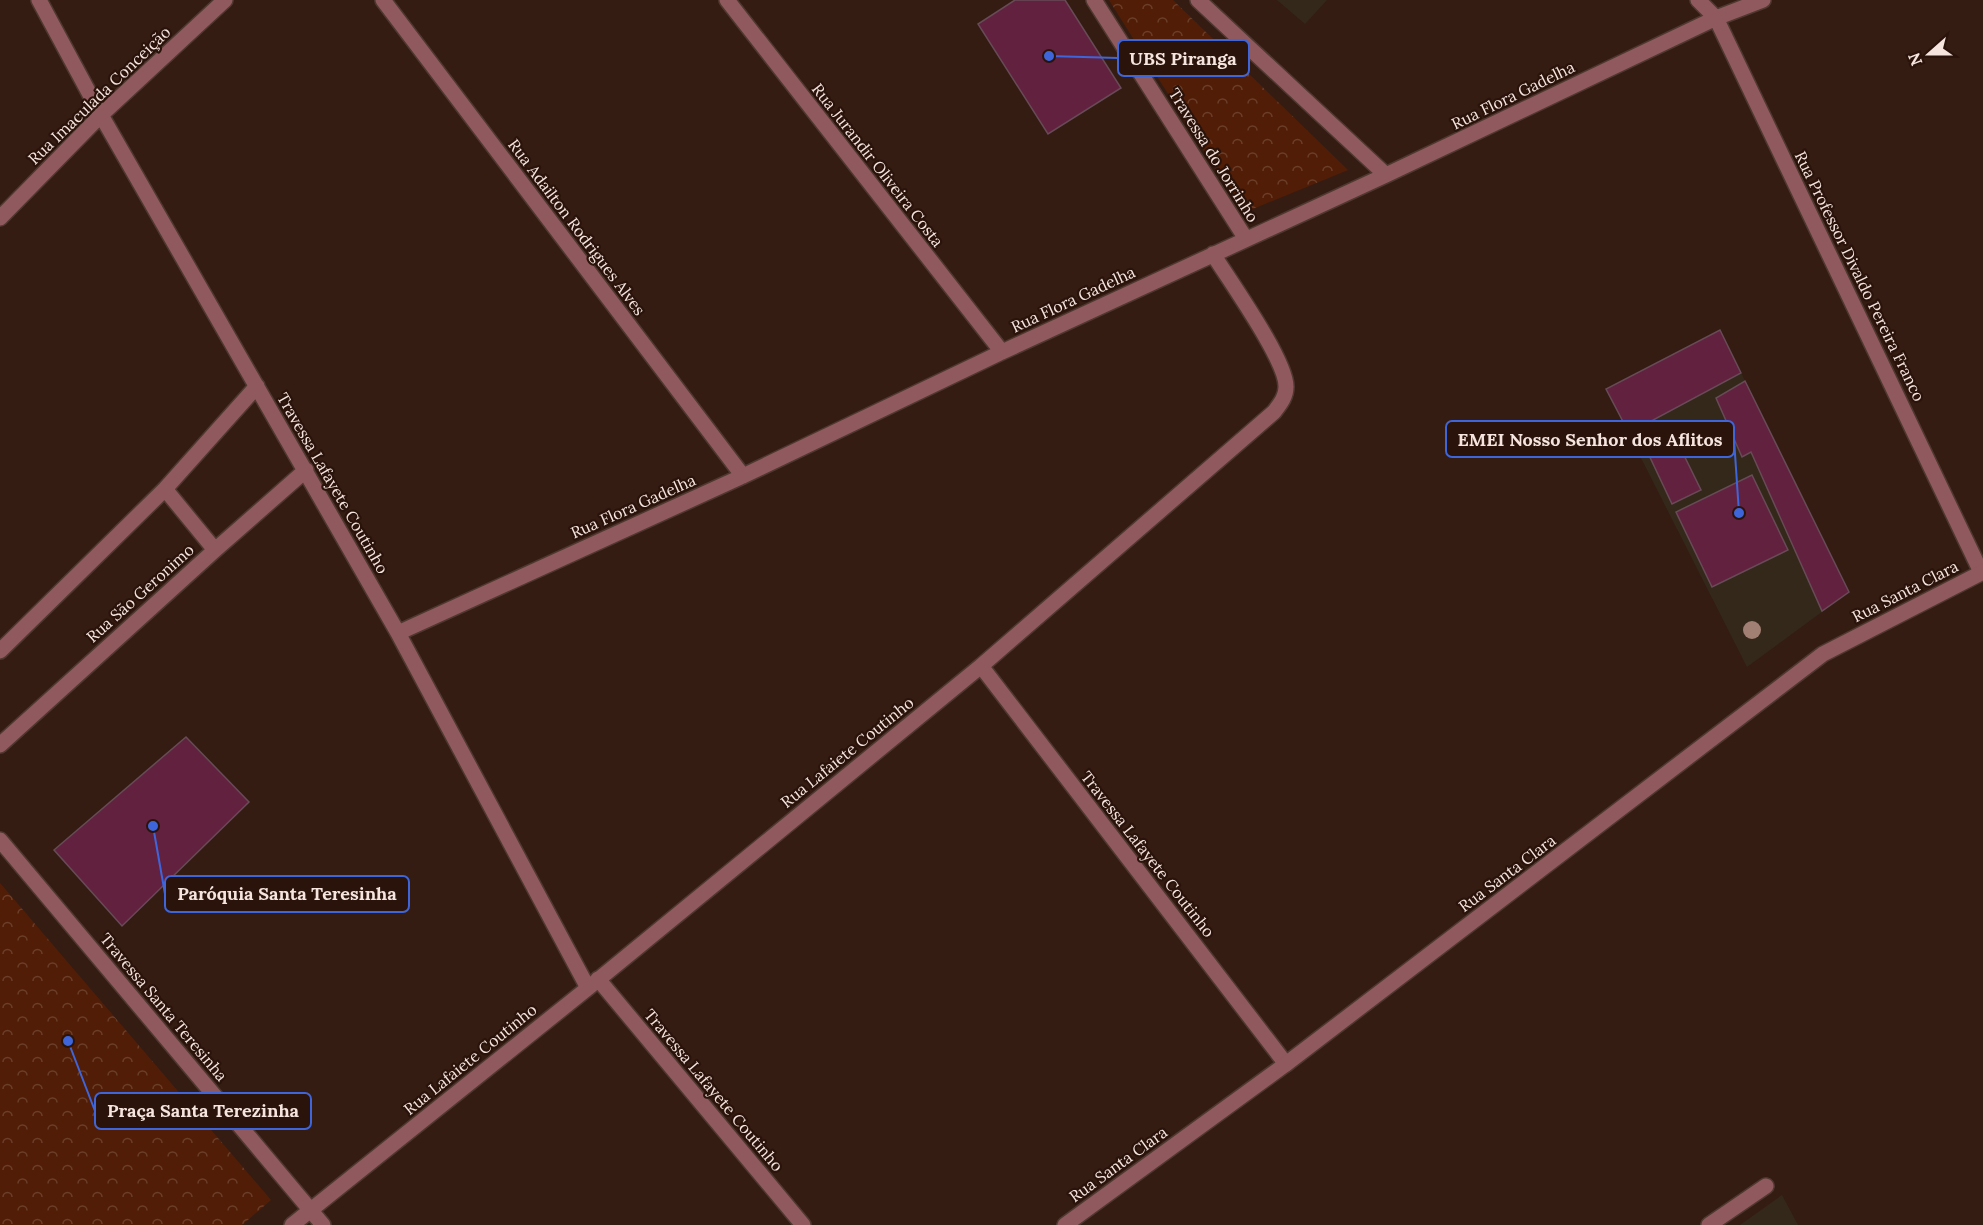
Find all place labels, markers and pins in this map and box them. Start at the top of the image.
callout: UBS Piranga [1118,40,1249,76]
callout: EMEI Nosso Senhor dos Aflitos [1446,421,1734,457]
callout: Paróquia Santa Teresinha [165,876,409,912]
callout: Praça Santa Terezinha [95,1093,311,1129]

